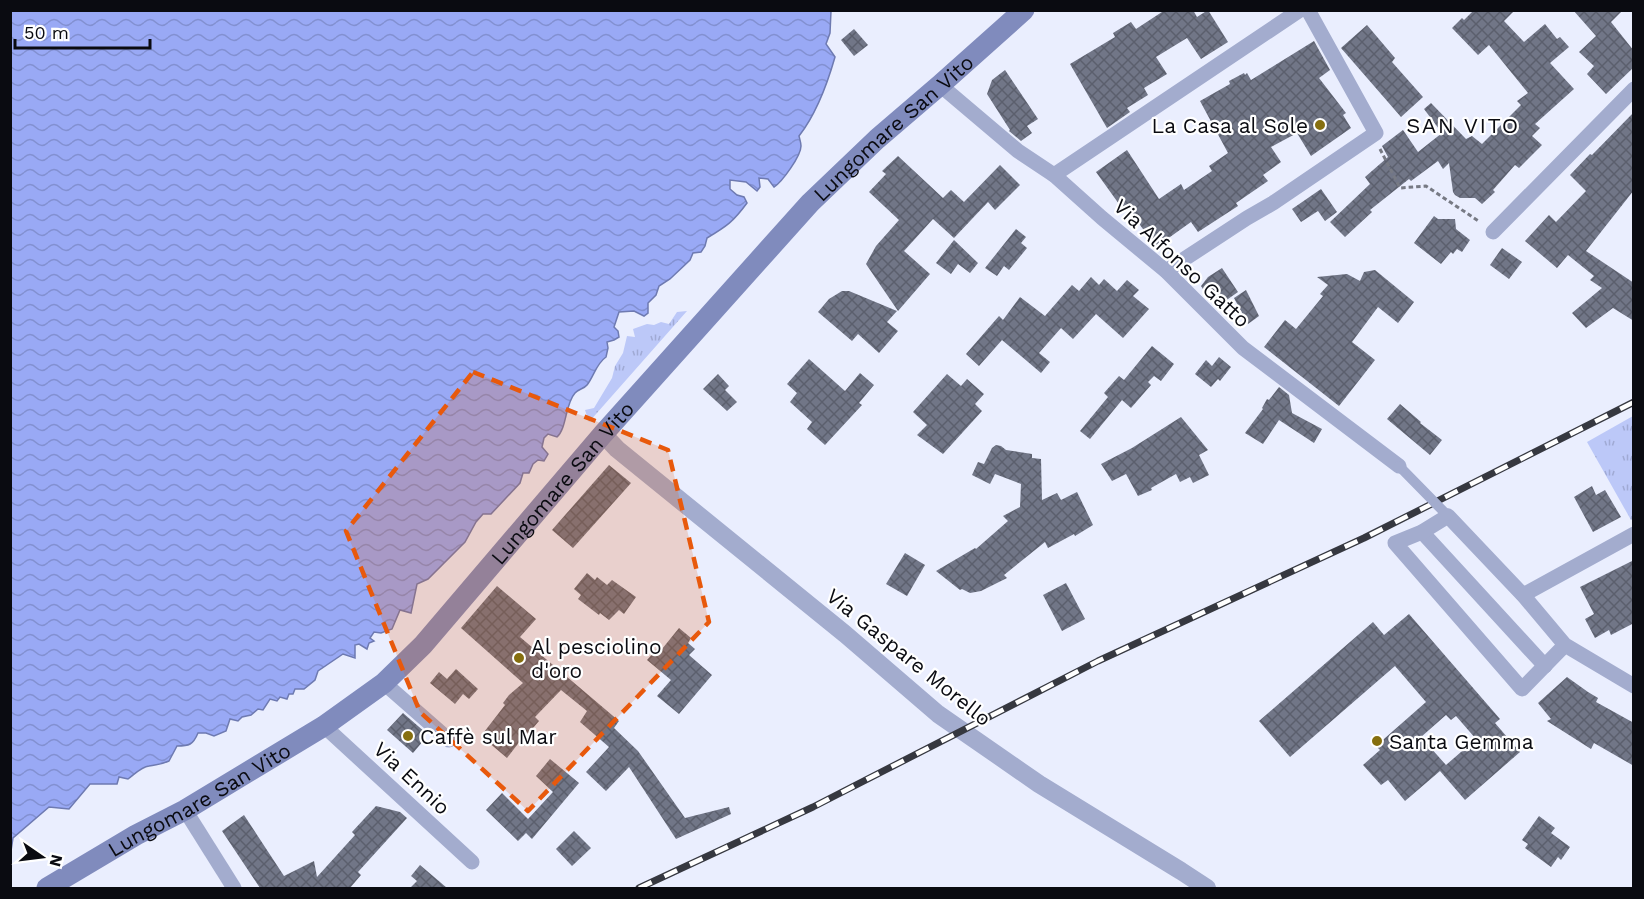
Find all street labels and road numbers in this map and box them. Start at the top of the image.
street label: Lungomare San Vito [808,49,978,206]
street label: Via Alfonso Gatto [1109,193,1255,333]
street label: Lungomare San Vito [485,396,639,569]
street label: Via Gaspare Morello [822,583,996,731]
street label: Via Ennio [369,736,455,820]
street label: Lungomare San Vito [103,737,295,862]

